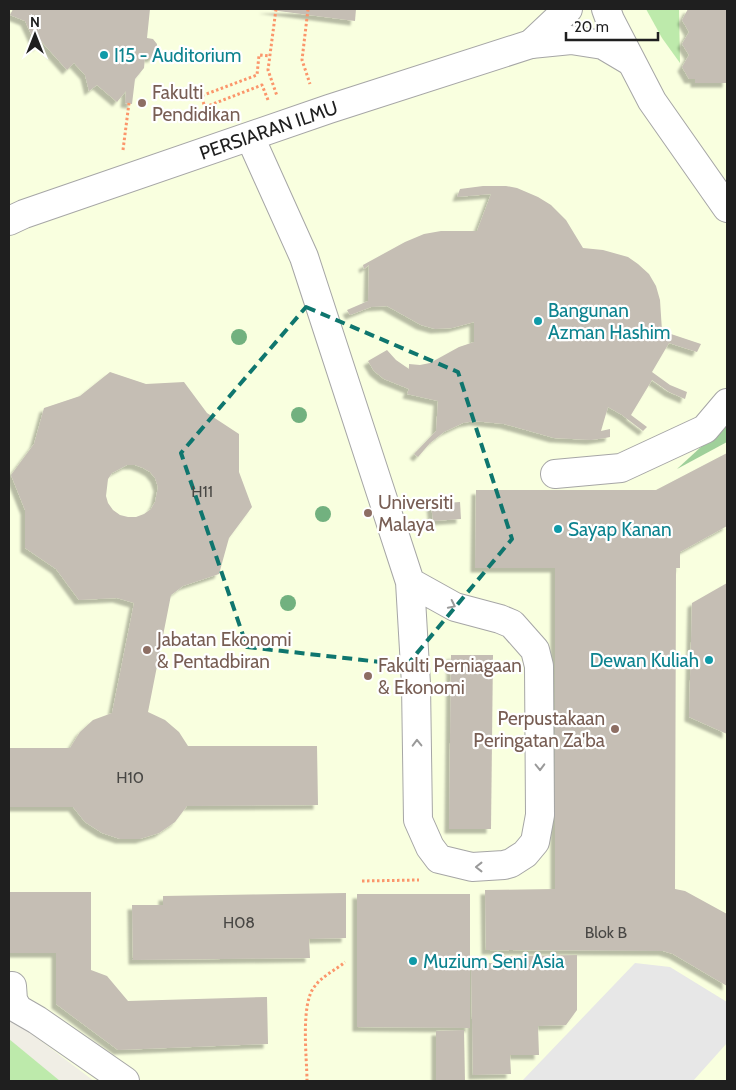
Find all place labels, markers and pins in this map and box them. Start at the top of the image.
place label: I15 - Auditorium [114,44,241,67]
marker: I15 - Auditorium [98,49,110,61]
place label: Fakulti Pendidikan [152,81,240,126]
marker: Fakulti Pendidikan [136,97,148,109]
place label: Bangunan Azman Hashim [548,299,671,344]
marker: Bangunan Azman Hashim [532,315,544,327]
place label: Universiti Malaya [378,491,453,536]
marker: Universiti Malaya [362,507,374,519]
place label: Sayap Kanan [568,518,672,541]
marker: Sayap Kanan [552,523,564,535]
place label: Jabatan Ekonomi & Pentadbiran [156,628,292,673]
marker: Jabatan Ekonomi & Pentadbiran [141,644,153,656]
place label: Dewan Kuliah [590,649,699,672]
place label: Fakulti Perniagaan & Ekonomi [378,654,522,699]
marker: Dewan Kuliah [703,654,715,666]
marker: Fakulti Perniagaan & Ekonomi [362,670,374,682]
place label: Perpustakaan Peringatan Za'ba [473,707,605,752]
marker: Perpustakaan Peringatan Za'ba [609,723,621,735]
place label: Muzium Seni Asia [423,950,565,973]
marker: Muzium Seni Asia [407,955,419,967]

